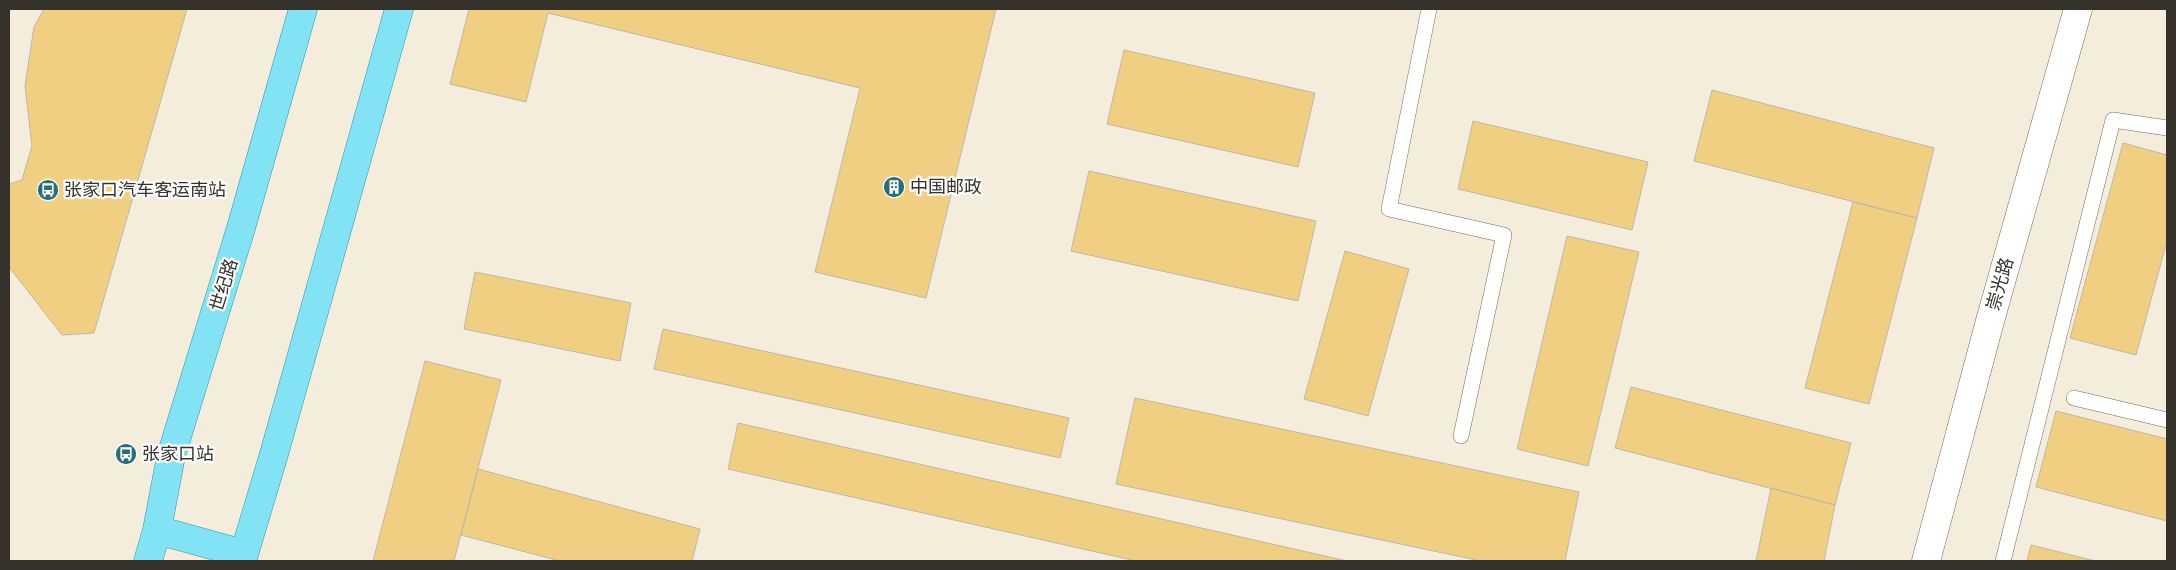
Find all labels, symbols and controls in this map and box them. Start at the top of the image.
building icon: 中国邮政 [882,175,906,199]
place label: 中国邮政 [910,175,982,197]
bus stop icon: 张家口汽车客运南站 [36,178,60,202]
place label: 张家口汽车客运南站 [64,178,226,200]
street label: 崇光路 [1981,255,2017,313]
street label: 世纪路 [205,256,241,314]
bus stop icon: 张家口站 [114,442,138,466]
place label: 张家口站 [142,442,214,464]

